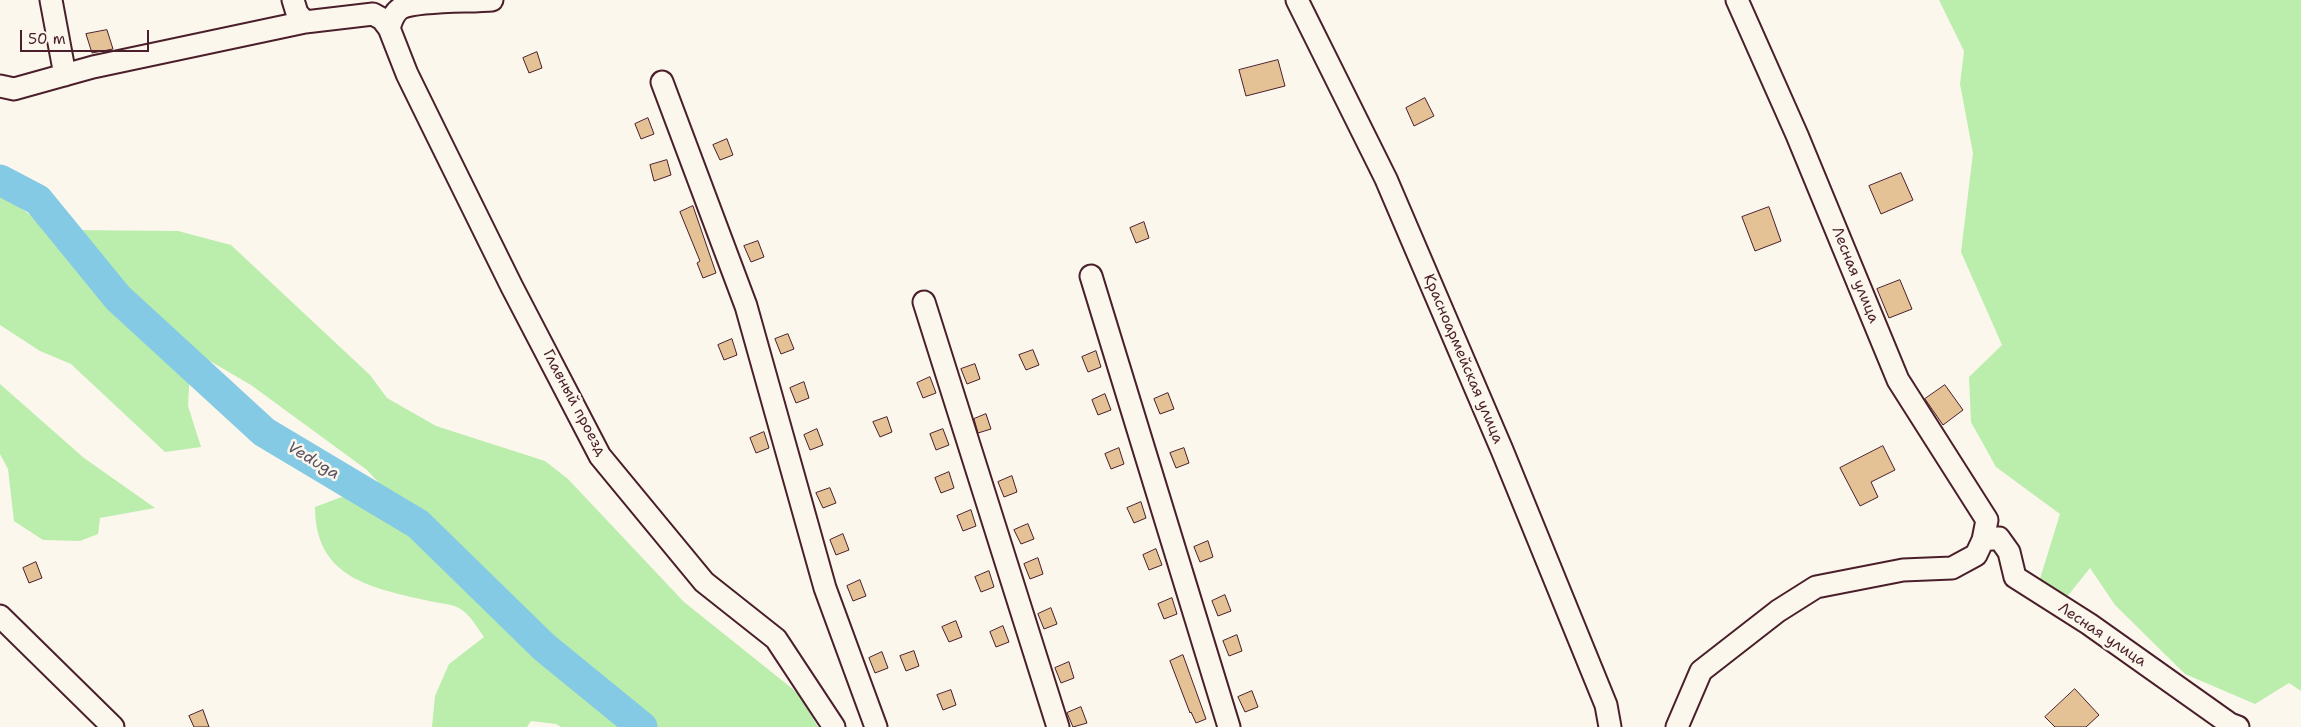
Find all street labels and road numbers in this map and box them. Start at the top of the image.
street label: Лесная улица [1828,224,1882,326]
street label: Красноармейская улица [1419,272,1507,446]
street label: Главный проезд [538,347,610,459]
street label: Лесная улица [2055,599,2149,671]

